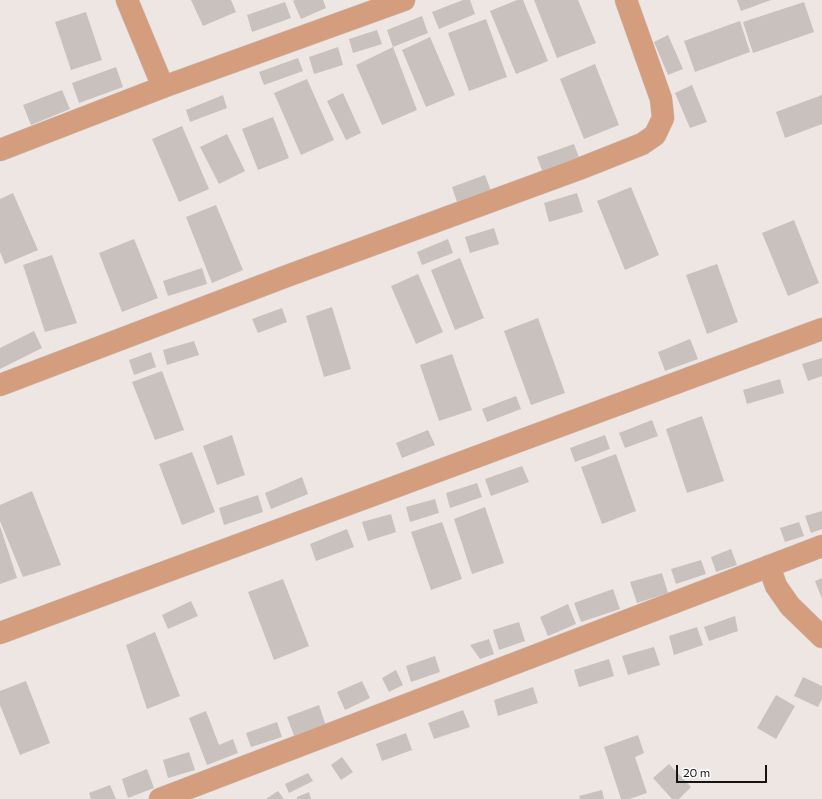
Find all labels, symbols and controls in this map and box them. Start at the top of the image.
scale bar [678,757,769,783]
text: 20 m [683,765,710,779]

